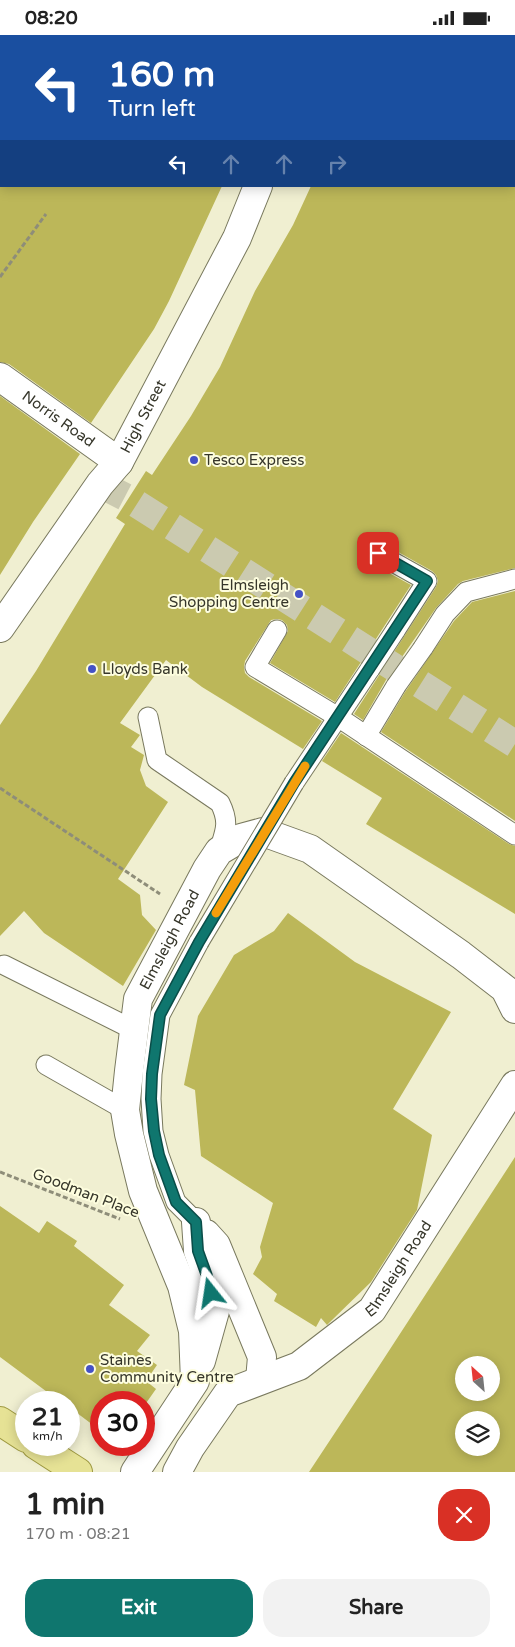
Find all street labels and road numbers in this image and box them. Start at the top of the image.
street label: High Street [116,376,170,456]
street label: Norris Road [19,387,98,451]
street label: Elmsleigh Road [136,887,203,993]
street label: Goodman Place [30,1164,142,1222]
street label: Elmsleigh Road [361,1217,435,1321]

